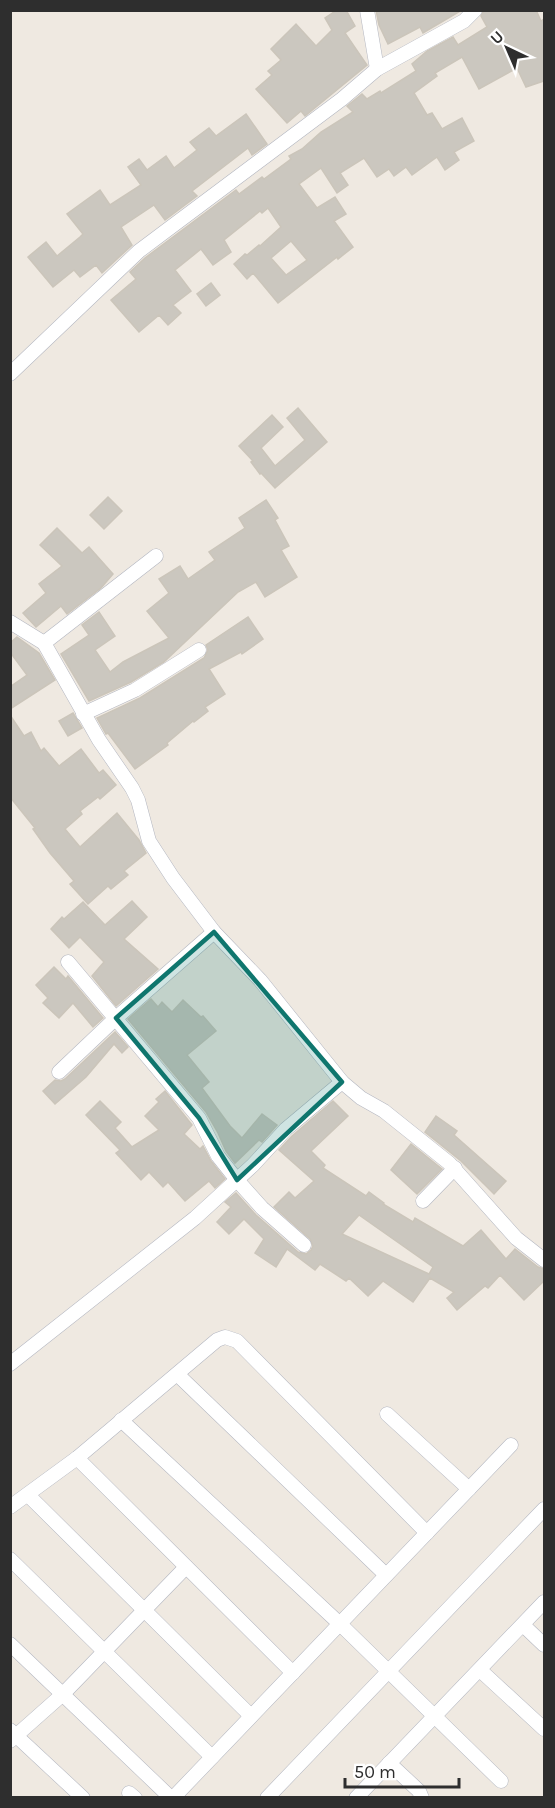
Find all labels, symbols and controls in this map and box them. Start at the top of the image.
north arrow [477,18,537,78]
text: U [486,27,507,48]
scale bar [345,1751,459,1789]
text: 50 m [354,1761,396,1783]

